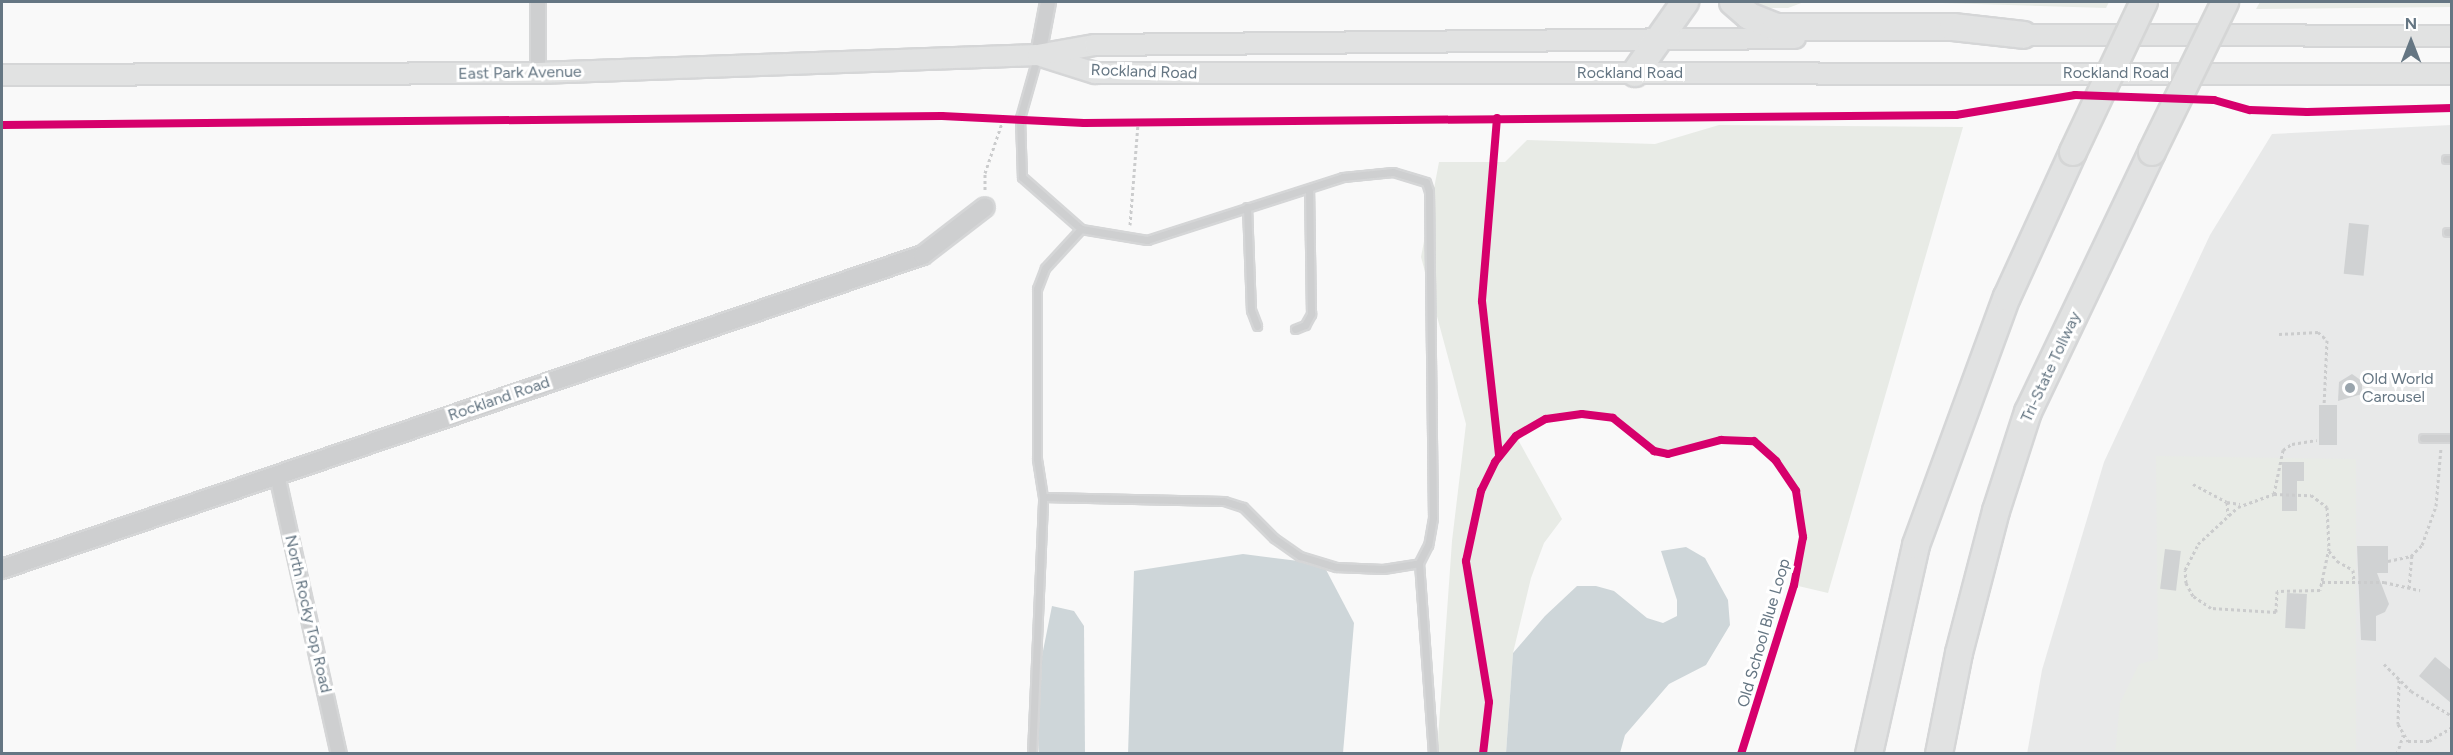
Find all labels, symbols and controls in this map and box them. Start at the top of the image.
north arrow [2381,12,2441,72]
text: N [2405,14,2417,33]
street label: Rockland Road [1090,61,1198,83]
street label: East Park Avenue [458,62,582,84]
street label: Rockland Road [1577,63,1683,83]
street label: Rockland Road [2063,63,2169,83]
street label: Tri-State Tollway [2017,309,2085,425]
place label: Old World Carousel [2362,369,2434,407]
street label: Rockland Road [446,373,552,425]
marker: Old World Carousel [2343,381,2357,395]
street label: North Rocky Top Road [280,533,336,695]
street label: Old School Blue Loop [1734,556,1794,710]

